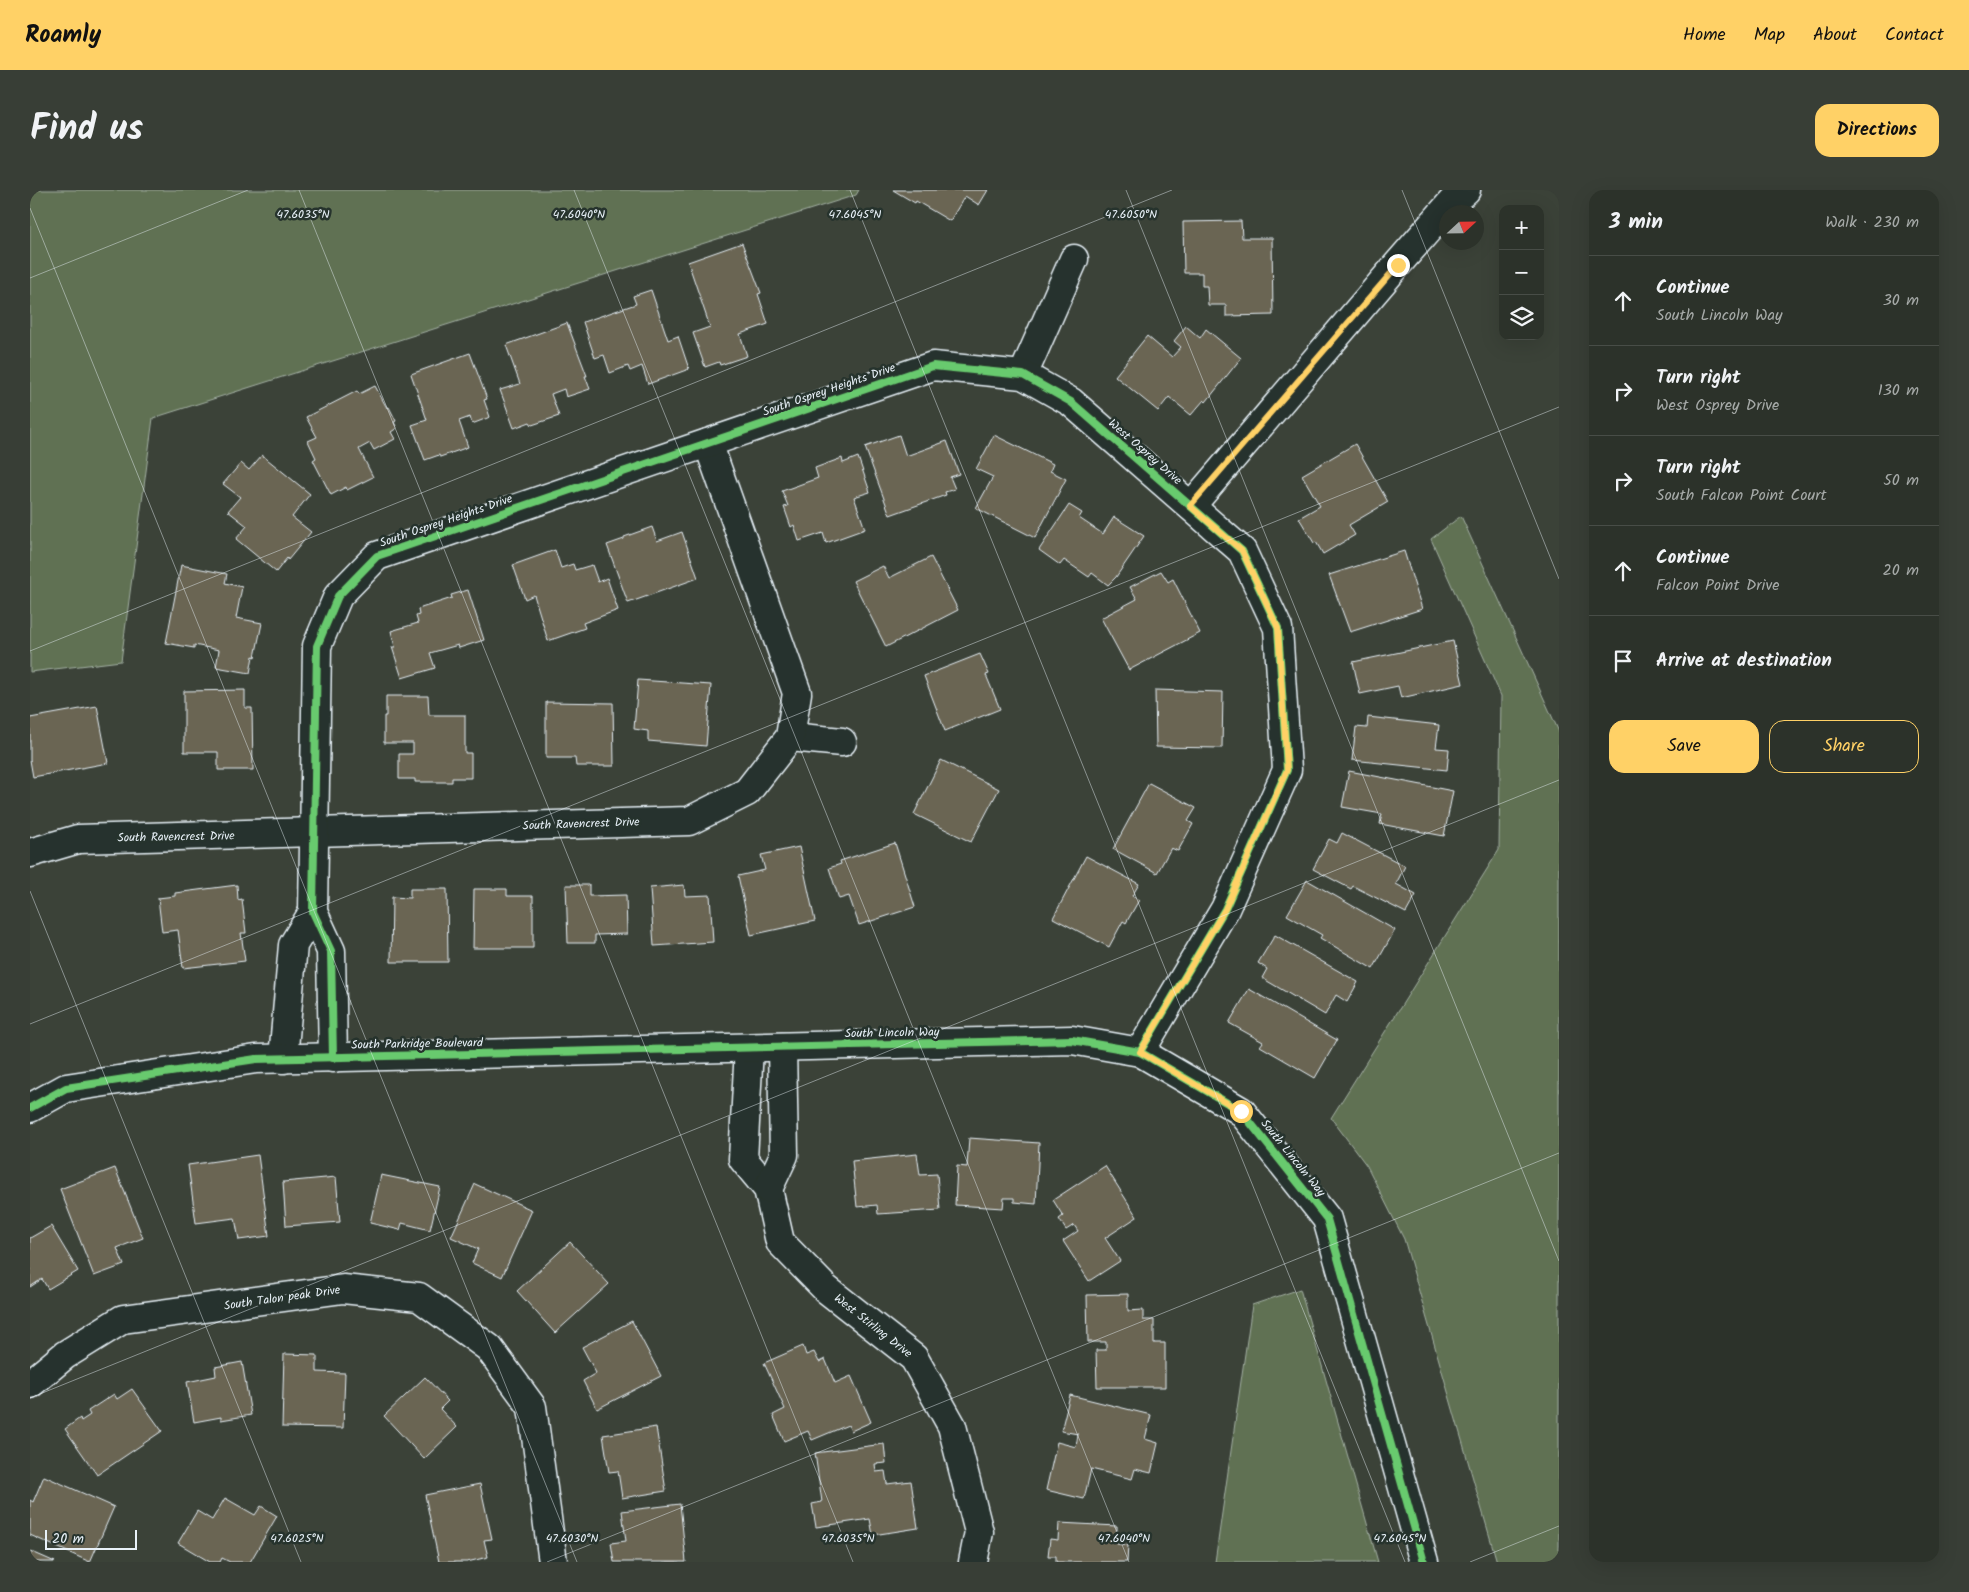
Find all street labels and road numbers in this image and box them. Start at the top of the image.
street label: South Osprey Heights Drive [760,358,899,422]
street label: West Osprey Drive [1104,415,1187,490]
street label: South Osprey Heights Drive [377,489,516,553]
street label: South Ravencrest Drive [522,812,641,836]
street label: South Ravencrest Drive [117,826,235,848]
street label: South Lincoln Way [844,1023,940,1043]
street label: South Parkridge Boulevard [351,1033,484,1055]
street label: South Lincoln Way [1256,1115,1330,1201]
street label: South Talon peak Drive [223,1280,342,1316]
street label: West Stirling Drive [830,1289,917,1363]

